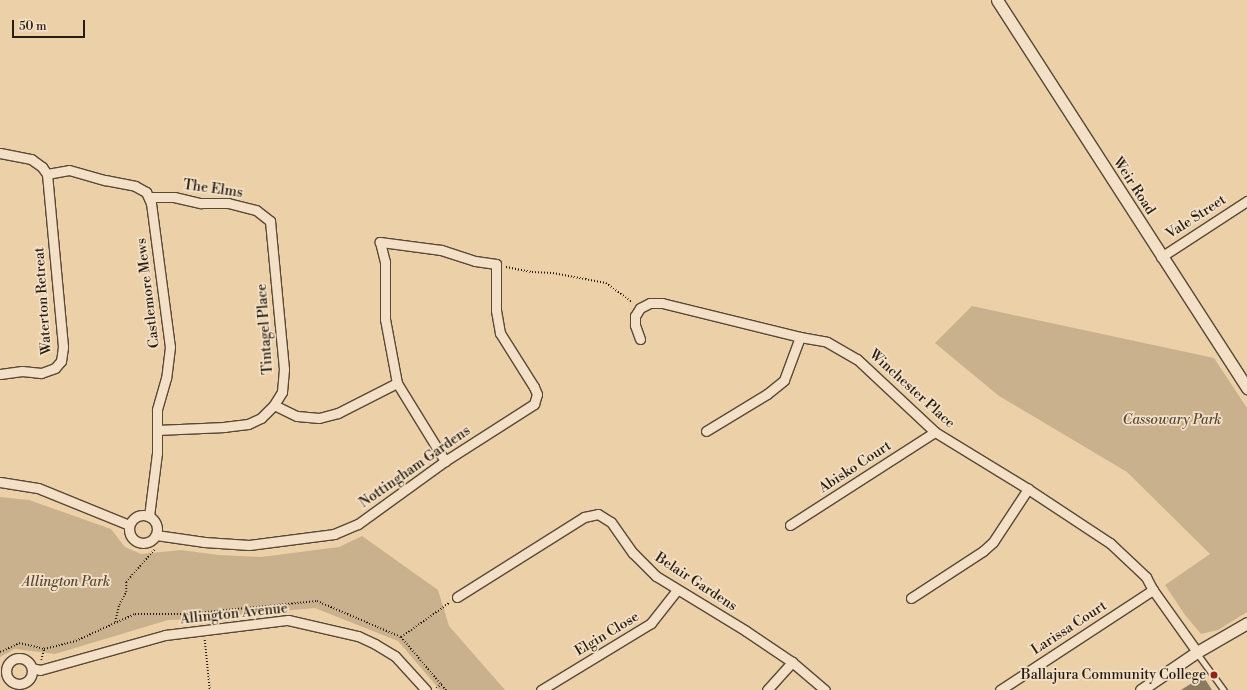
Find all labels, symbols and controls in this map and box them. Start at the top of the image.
scale bar [14,12,87,38]
text: 50 m [19,19,47,34]
street label: Weir Road [1109,154,1159,218]
street label: The Elms [182,176,244,202]
street label: Vale Street [1163,191,1229,243]
street label: Castlemore Mews [133,237,163,349]
street label: Waterton Retreat [31,247,55,355]
street label: Tintagel Place [253,283,277,375]
street label: Winchester Place [866,346,958,432]
park label: Cassowary Park [1123,412,1221,428]
street label: Nottingham Gardens [356,422,474,512]
street label: Abisko Court [816,437,894,497]
street label: Belair Gardens [652,549,740,615]
park label: Allington Park [22,574,110,590]
street label: Larissa Court [1028,597,1110,659]
street label: Allington Avenue [179,600,289,628]
street label: Elgin Close [572,608,642,660]
place label: Ballajura Community College [1021,667,1206,683]
marker: Ballajura Community College [1209,670,1219,680]

